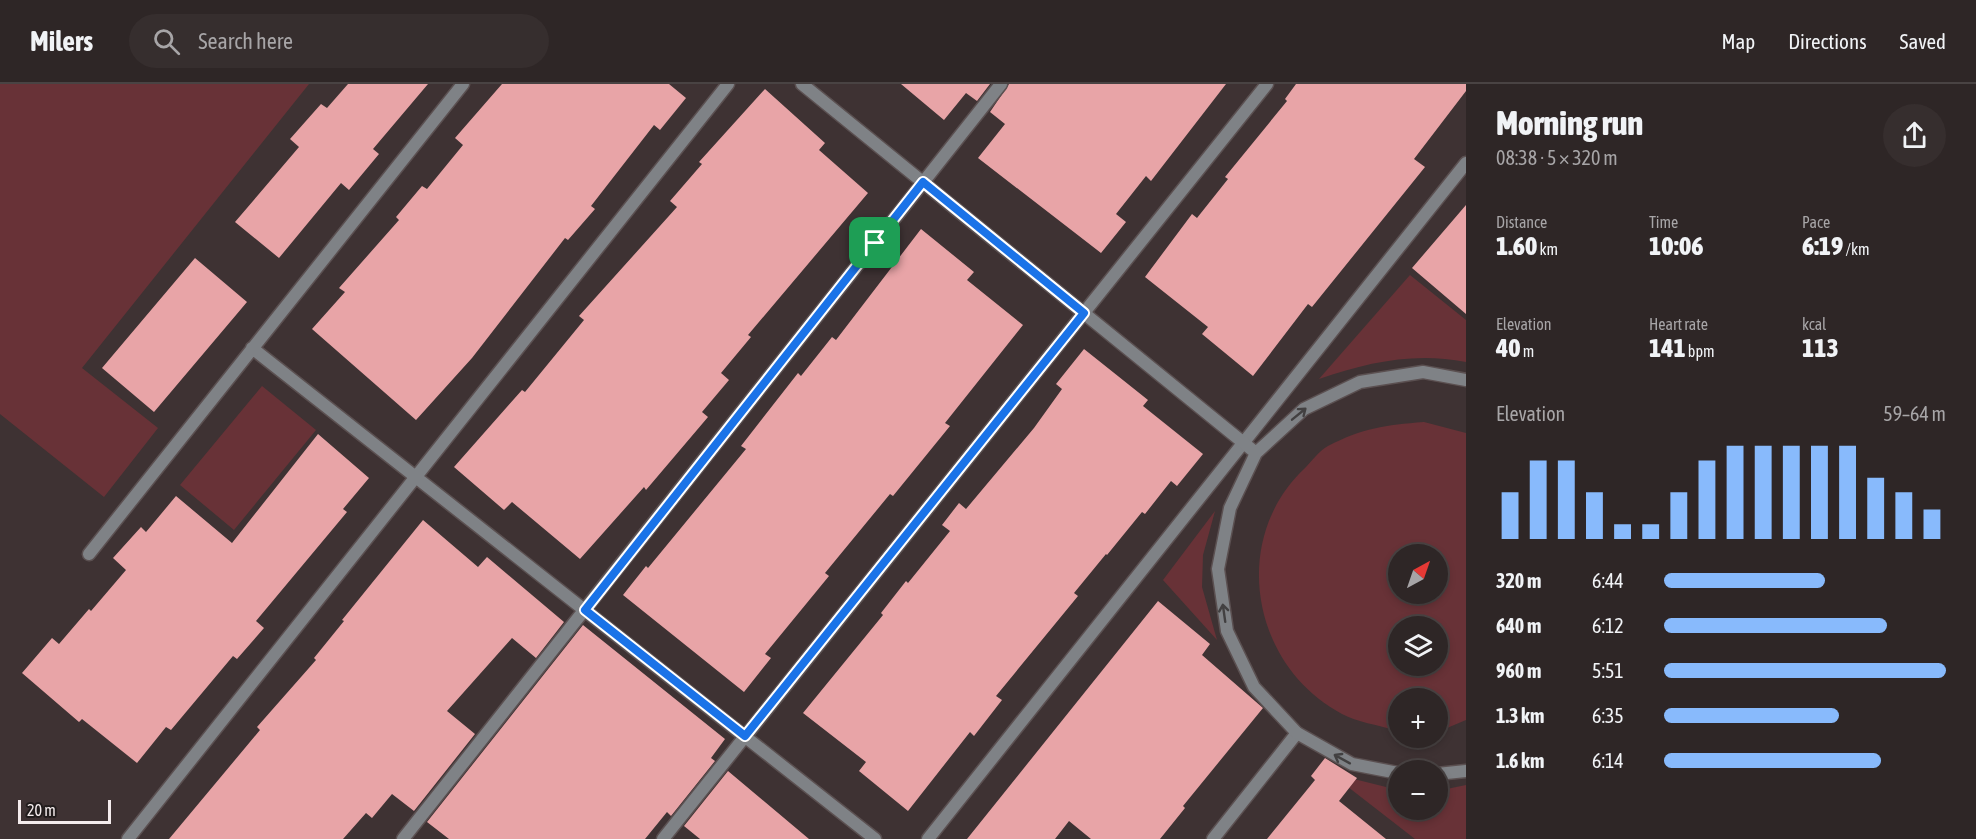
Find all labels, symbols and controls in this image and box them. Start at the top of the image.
search box [129,14,549,68]
text: Milers [30,25,93,57]
icon: search [150,25,183,58]
text: Search here [198,28,293,54]
text: Map [1721,29,1755,53]
text: Directions [1788,29,1867,53]
text: Saved [1900,29,1946,53]
text: Morning run [1496,104,1643,142]
button: share [1883,104,1946,167]
text: 08:38 · 5 × 320 m [1496,146,1618,169]
text: Distance [1496,213,1547,231]
text: Time [1649,213,1678,231]
text: Pace [1802,213,1830,231]
pin [849,217,900,268]
icon: arrive [858,226,891,259]
text: 1.60 [1496,231,1537,261]
text: 10:06 [1649,231,1704,261]
text: 6:19 [1802,231,1843,261]
text: km [1537,240,1558,258]
text: /km [1843,240,1869,258]
text: Elevation [1496,315,1551,333]
text: Heart rate [1649,315,1708,333]
text: kcal [1802,315,1826,333]
text: 40 [1496,333,1520,363]
text: 141 [1649,333,1686,363]
text: 113 [1802,333,1839,363]
text: m [1520,342,1534,360]
text: bpm [1686,342,1715,360]
text: Elevation [1496,402,1565,425]
text: 59–64 m [1883,402,1946,425]
one-way arrow [1291,407,1307,420]
north arrow [1388,544,1448,604]
map controls [1388,544,1448,820]
text: 320 m [1496,569,1541,592]
text: 6:44 [1592,569,1624,592]
one-way arrow [1219,604,1230,624]
text: 640 m [1496,614,1541,637]
text: 6:12 [1592,614,1624,637]
button: layers [1388,616,1448,676]
text: 960 m [1496,659,1541,682]
text: 5:51 [1592,659,1624,682]
button: + [1388,688,1448,748]
text: 1.3 km [1496,704,1544,727]
text: 6:35 [1592,704,1624,727]
text: 1.6 km [1496,749,1544,772]
text: 6:14 [1592,749,1624,772]
one-way arrow [1334,753,1351,765]
button: − [1388,760,1448,820]
scale bar [18,797,111,824]
text: 20 m [27,801,56,819]

